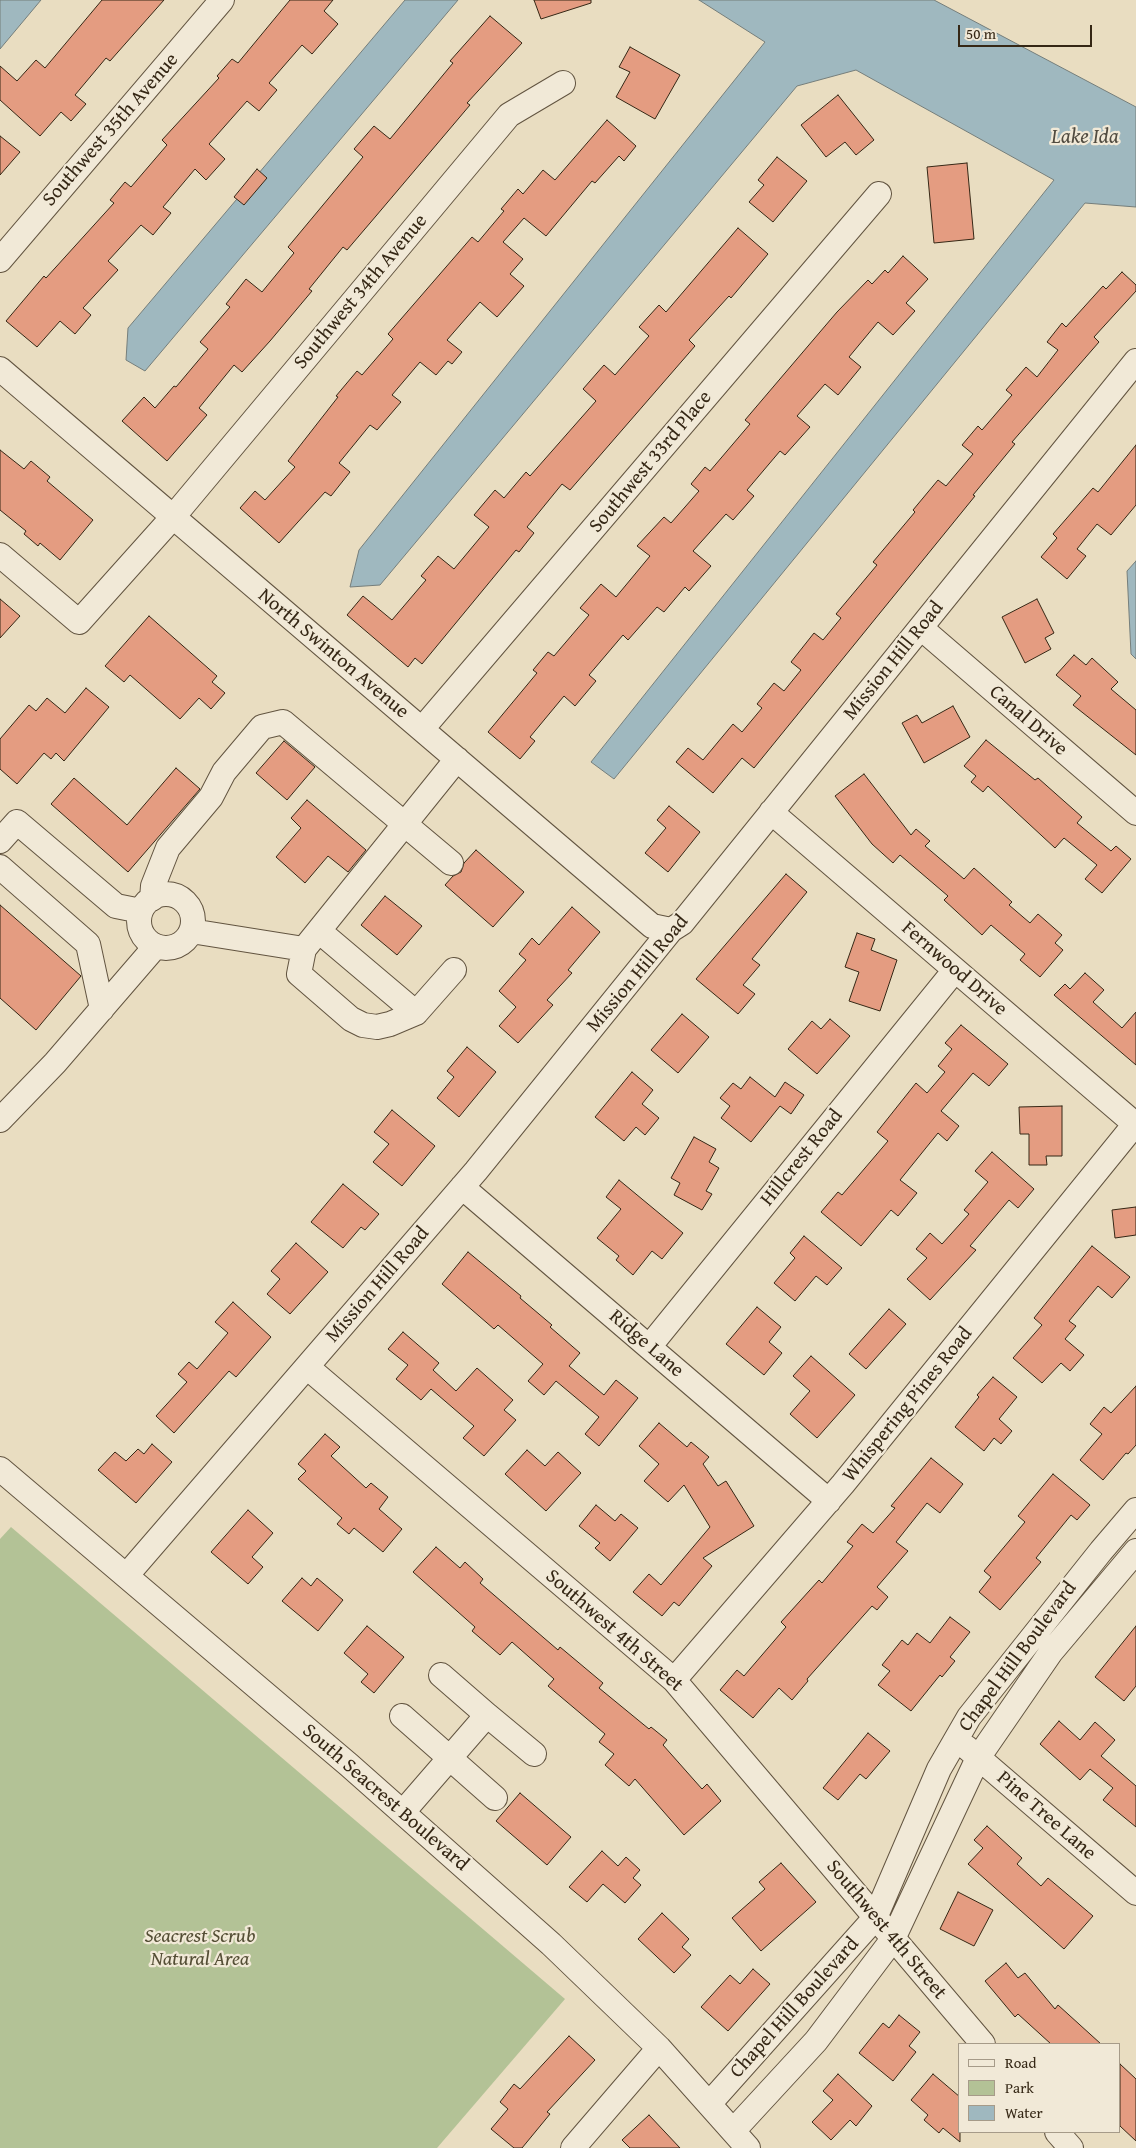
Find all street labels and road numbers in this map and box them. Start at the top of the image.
street label: Southwest 35th Avenue [38,49,184,211]
street label: Southwest 34th Avenue [289,210,433,374]
street label: Southwest 33rd Place [585,386,717,538]
street label: North Swinton Avenue [253,584,413,724]
street label: Mission Hill Road [839,597,949,725]
street label: Canal Drive [984,680,1072,762]
street label: Mission Hill Road [582,910,694,1038]
street label: Fernwood Drive [896,917,1012,1021]
street label: Hillcrest Road [756,1105,848,1211]
street label: Mission Hill Road [321,1222,435,1348]
street label: Ridge Lane [604,1305,688,1383]
street label: Whispering Pines Road [838,1323,978,1487]
street label: Southwest 4th Street [540,1565,688,1697]
street label: Chapel Hill Boulevard [954,1577,1082,1737]
street label: South Seacrest Boulevard [297,1719,473,1877]
street label: Pine Tree Lane [992,1766,1100,1866]
street label: Southwest 4th Street [821,1855,951,2005]
street label: Chapel Hill Boulevard [725,1933,865,2083]

